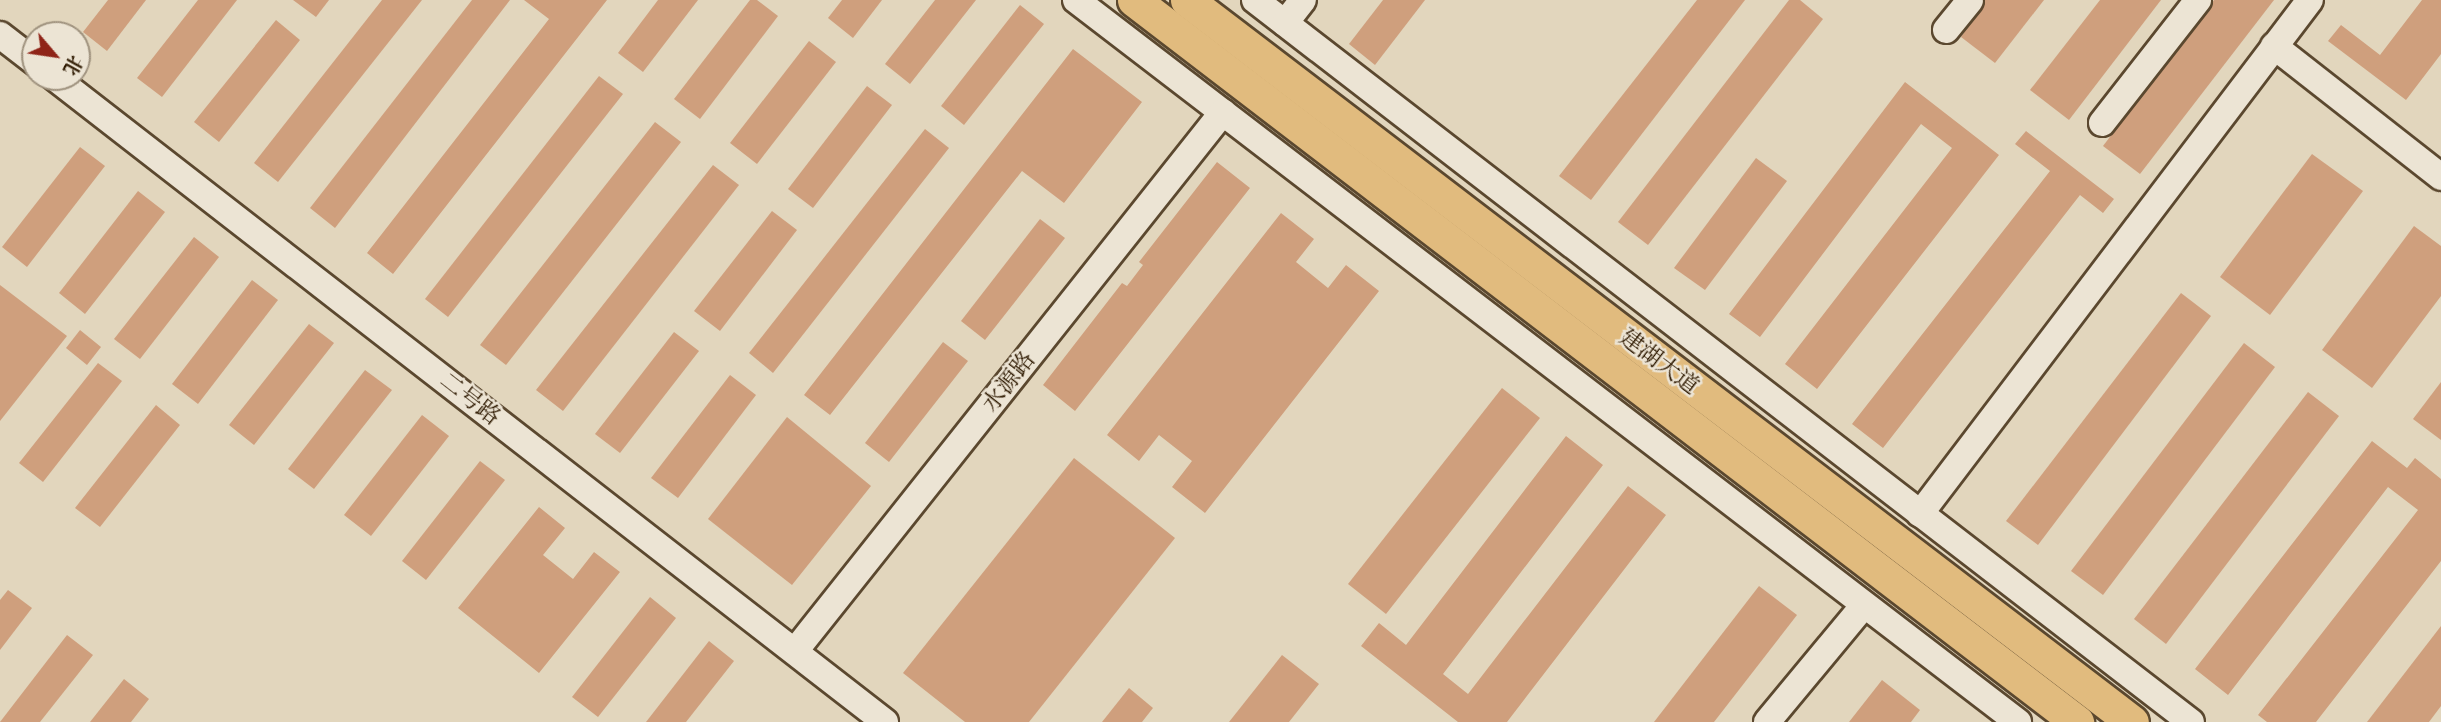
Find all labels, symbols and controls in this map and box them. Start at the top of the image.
north arrow [21,21,91,91]
text: 北 [58,51,88,79]
street label: 建湖大道 [1614,323,1704,401]
street label: 水源路 [977,346,1041,418]
street label: 二号路 [434,367,506,431]

